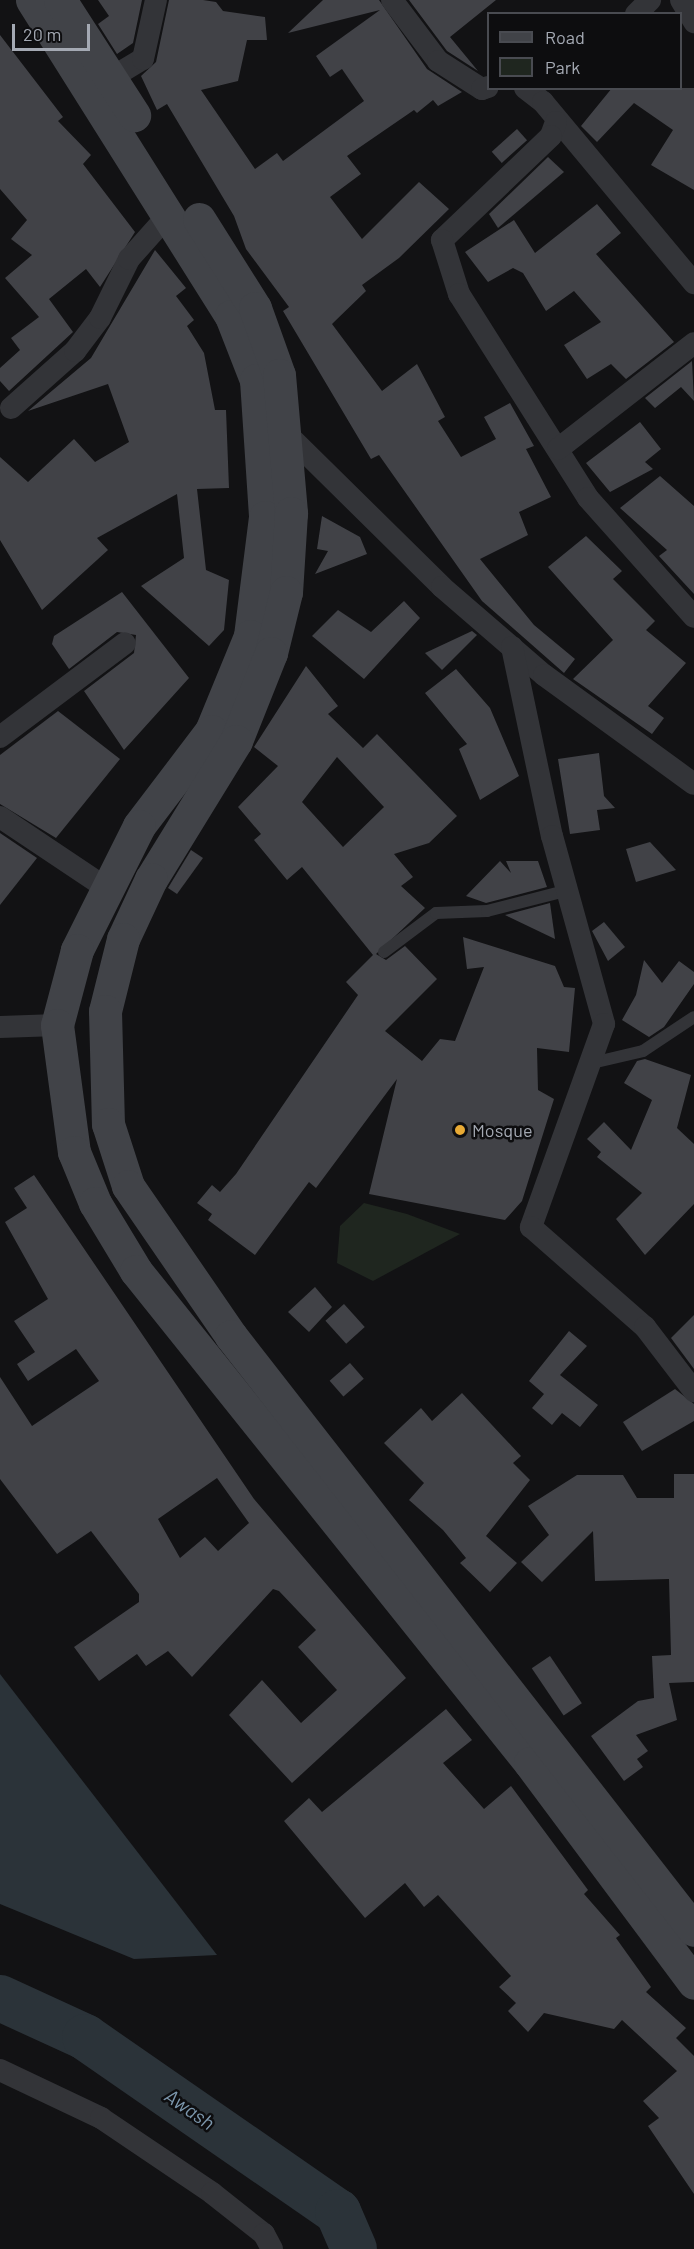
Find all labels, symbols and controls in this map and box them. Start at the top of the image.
scale bar [15,12,93,50]
legend [487,12,682,90]
text: 20 m [23,23,61,45]
text: Road [545,26,585,48]
text: Park [545,56,580,78]
place label: Mosque [472,1119,533,1141]
marker: Mosque [453,1123,467,1137]
water label: Awash [161,2083,219,2135]

